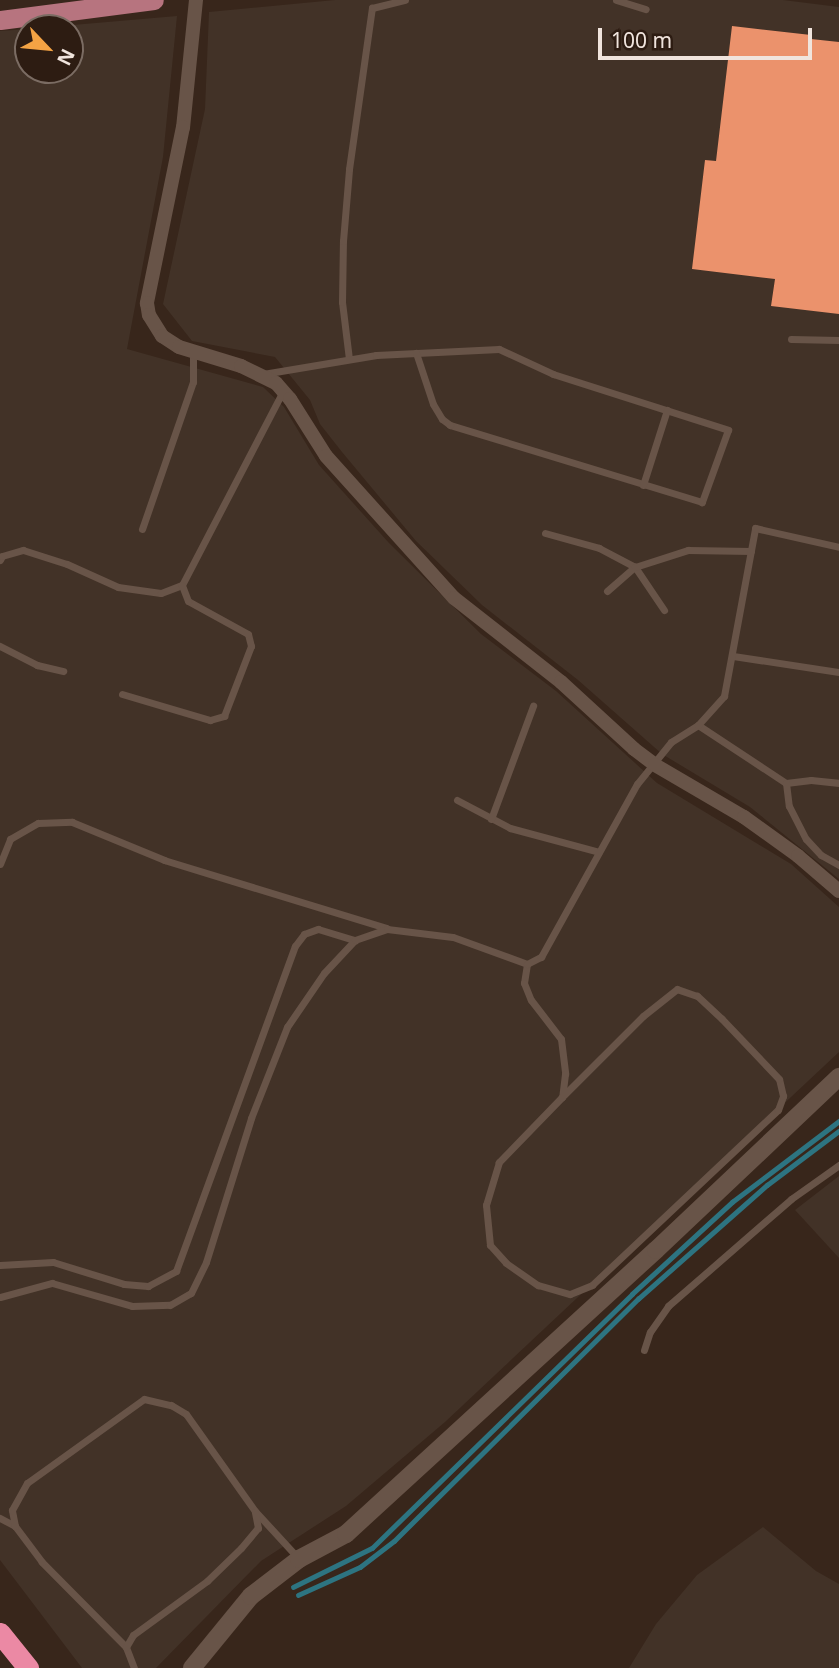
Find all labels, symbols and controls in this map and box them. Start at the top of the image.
north arrow [14,14,84,84]
scale bar [601,14,814,58]
text: 100 m [611,26,672,54]
text: N [51,45,81,70]

